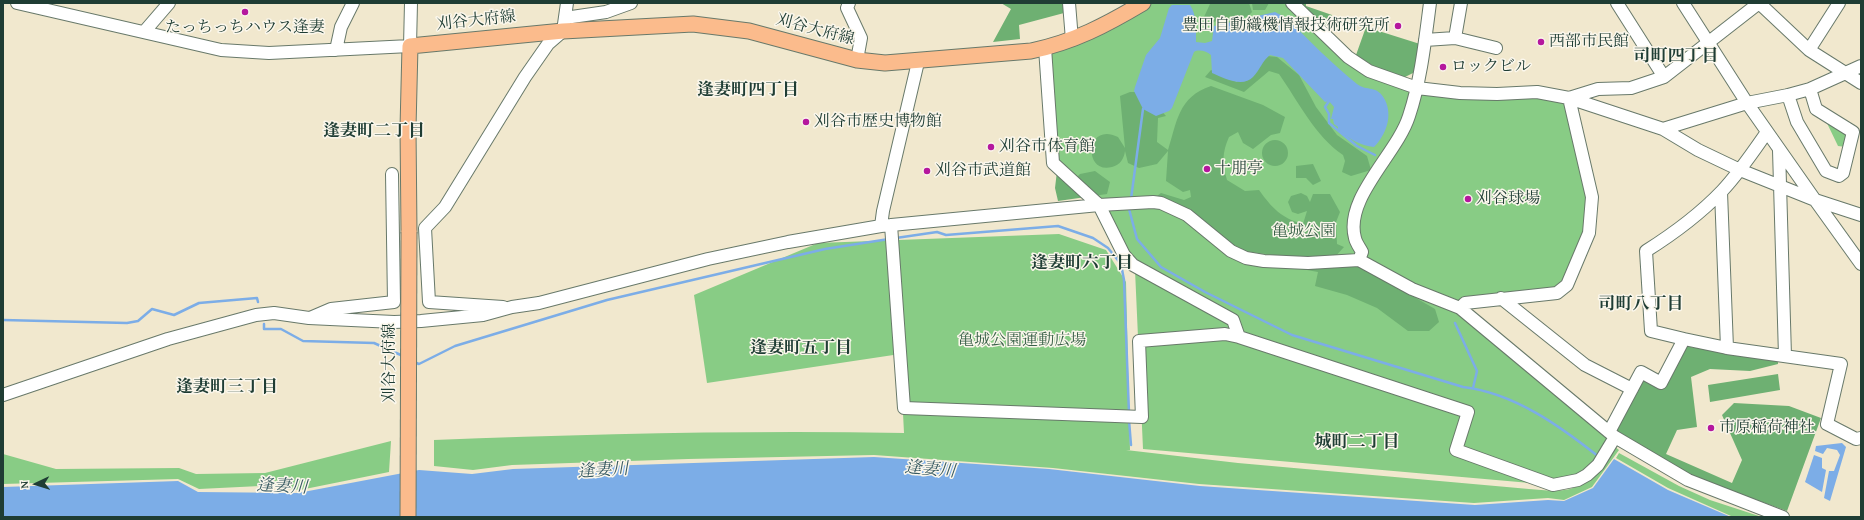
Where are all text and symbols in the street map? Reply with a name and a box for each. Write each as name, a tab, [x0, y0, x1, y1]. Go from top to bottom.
marker: たっちっちハウス逢妻	[240, 7, 250, 17]
street label: 刈谷大府線	[435, 7, 517, 35]
street label: 刈谷大府線	[774, 10, 856, 50]
place label: 豊田自動織機情報技術研究所	[1182, 16, 1390, 36]
place label: たっちっちハウス逢妻	[165, 18, 325, 38]
marker: 豊田自動織機情報技術研究所	[1393, 21, 1403, 31]
place label: 西部市民館	[1549, 32, 1629, 52]
marker: 西部市民館	[1536, 37, 1546, 47]
district label: 司町四丁目	[1634, 47, 1718, 67]
place label: ロックビル	[1451, 57, 1531, 77]
marker: ロックビル	[1438, 62, 1448, 72]
district label: 逢妻町四丁目	[697, 81, 799, 101]
place label: 刈谷市歴史博物館	[814, 112, 942, 132]
marker: 刈谷市歴史博物館	[801, 117, 811, 127]
district label: 逢妻町二丁目	[323, 122, 425, 142]
place label: 刈谷市体育館	[999, 137, 1095, 157]
marker: 刈谷市体育館	[986, 142, 996, 152]
place label: 十朋亭	[1215, 159, 1263, 179]
place label: 刈谷市武道館	[935, 161, 1031, 181]
marker: 十朋亭	[1202, 164, 1212, 174]
marker: 刈谷市武道館	[922, 166, 932, 176]
place label: 刈谷球場	[1476, 189, 1540, 209]
marker: 刈谷球場	[1463, 194, 1473, 204]
park label: 亀城公園	[1272, 222, 1336, 242]
district label: 逢妻町六丁目	[1031, 254, 1133, 274]
district label: 司町八丁目	[1599, 295, 1683, 315]
street label: 刈谷大府線	[380, 323, 400, 403]
park label: 亀城公園運動広場	[958, 331, 1086, 351]
district label: 逢妻町五丁目	[750, 339, 852, 359]
district label: 逢妻町三丁目	[176, 378, 278, 398]
place label: 市原稲荷神社	[1719, 418, 1815, 438]
marker: 市原稲荷神社	[1706, 423, 1716, 433]
district label: 城町二丁目	[1315, 433, 1399, 453]
water label: 逢妻川	[904, 458, 956, 482]
water label: 逢妻川	[577, 459, 629, 483]
north arrow	[16, 464, 56, 504]
water label: 逢妻川	[256, 475, 308, 499]
text: N	[16, 481, 32, 489]

